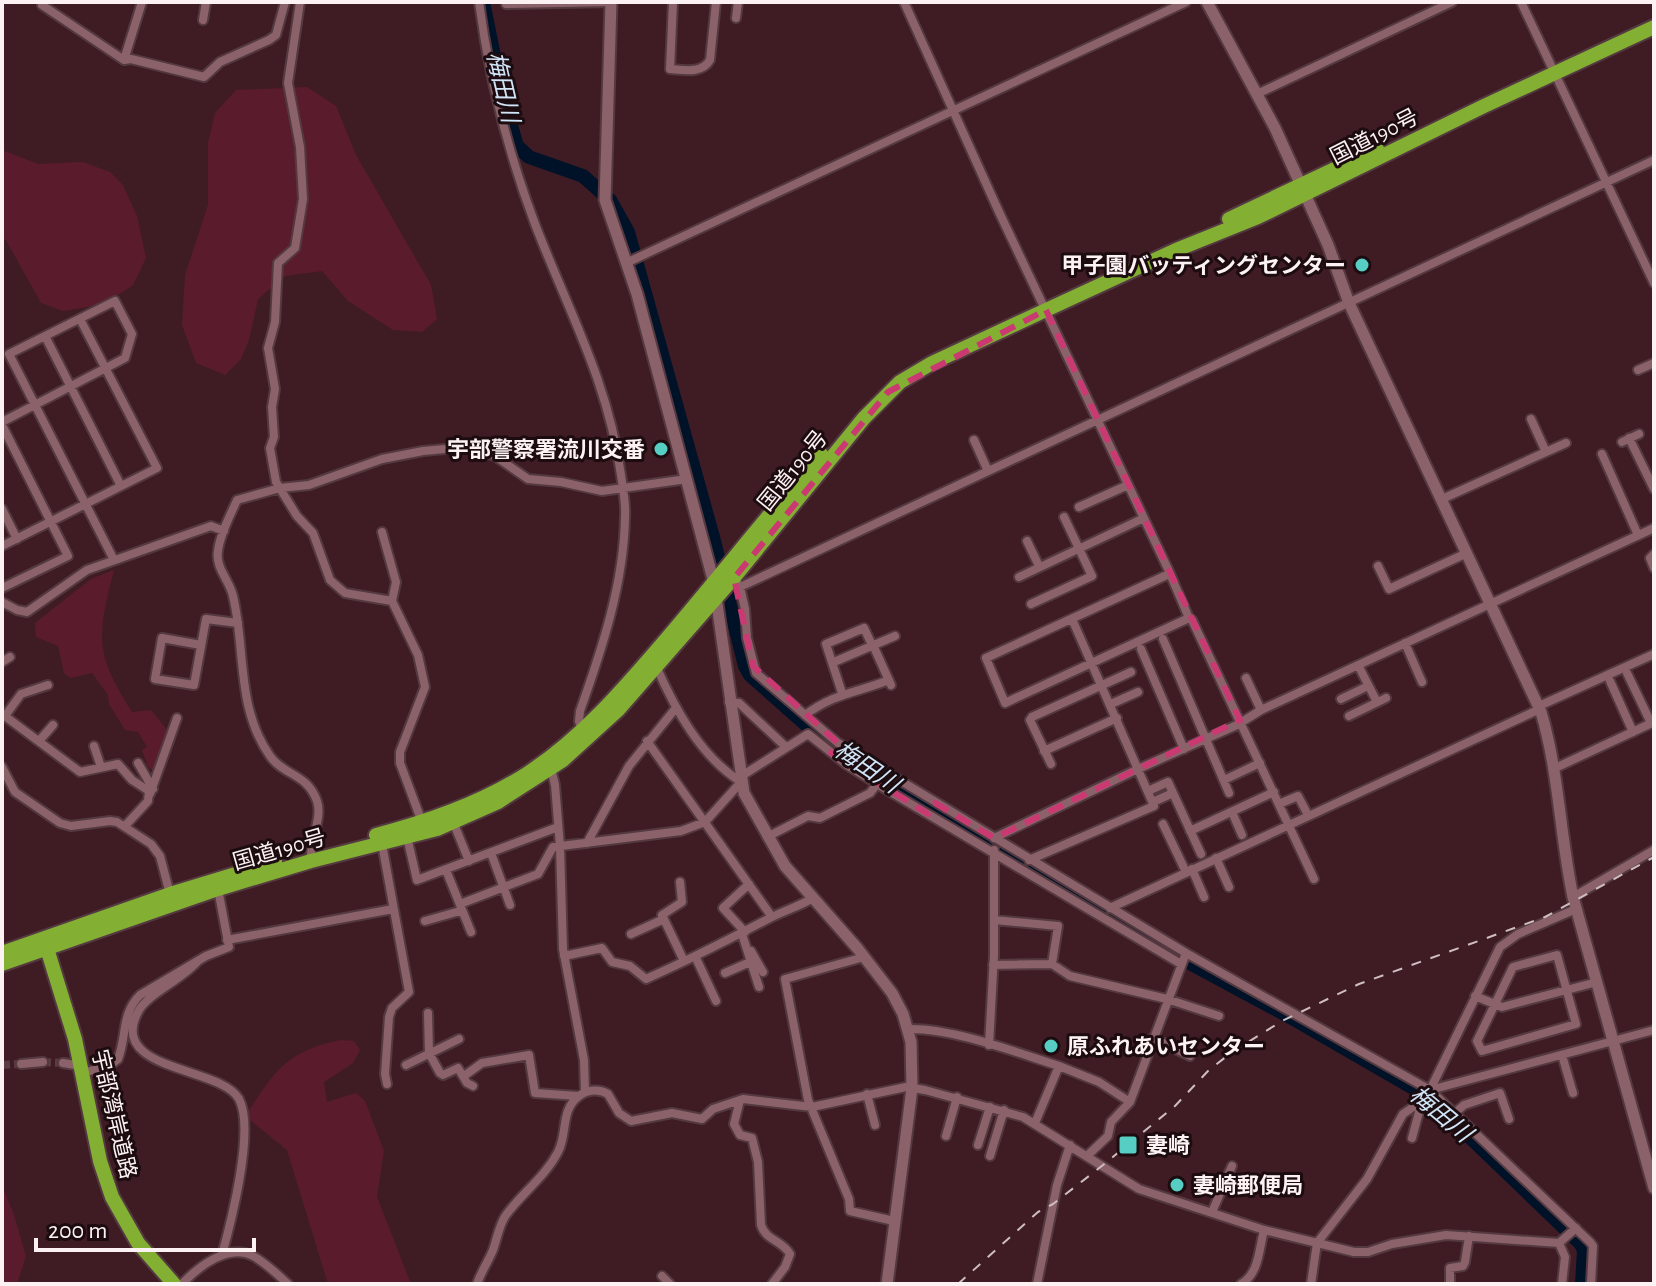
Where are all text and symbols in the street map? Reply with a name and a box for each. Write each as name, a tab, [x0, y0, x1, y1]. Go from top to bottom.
water label: 梅田川	[482, 49, 524, 128]
street label: 国道190号	[1326, 105, 1422, 168]
place label: 甲子園バッティングセンター	[1061, 253, 1346, 277]
marker: 甲子園バッティングセンター	[1353, 256, 1371, 274]
street label: 国道190号	[753, 426, 831, 515]
place label: 宇部警察署流川交番	[447, 438, 645, 461]
marker: 宇部警察署流川交番	[652, 440, 670, 458]
water label: 梅田川	[830, 736, 907, 800]
street label: 国道190号	[230, 825, 328, 874]
place label: 原ふれあいセンター	[1067, 1035, 1265, 1058]
marker: 原ふれあいセンター	[1042, 1037, 1060, 1055]
street label: 宇部湾岸道路	[88, 1047, 141, 1181]
water label: 梅田川	[1405, 1081, 1479, 1149]
marker: 妻崎	[1117, 1134, 1139, 1156]
place label: 妻崎	[1146, 1134, 1190, 1157]
place label: 妻崎郵便局	[1193, 1174, 1303, 1197]
marker: 妻崎郵便局	[1168, 1176, 1186, 1194]
scale bar	[36, 1202, 254, 1252]
text: 200 m	[48, 1219, 107, 1243]

